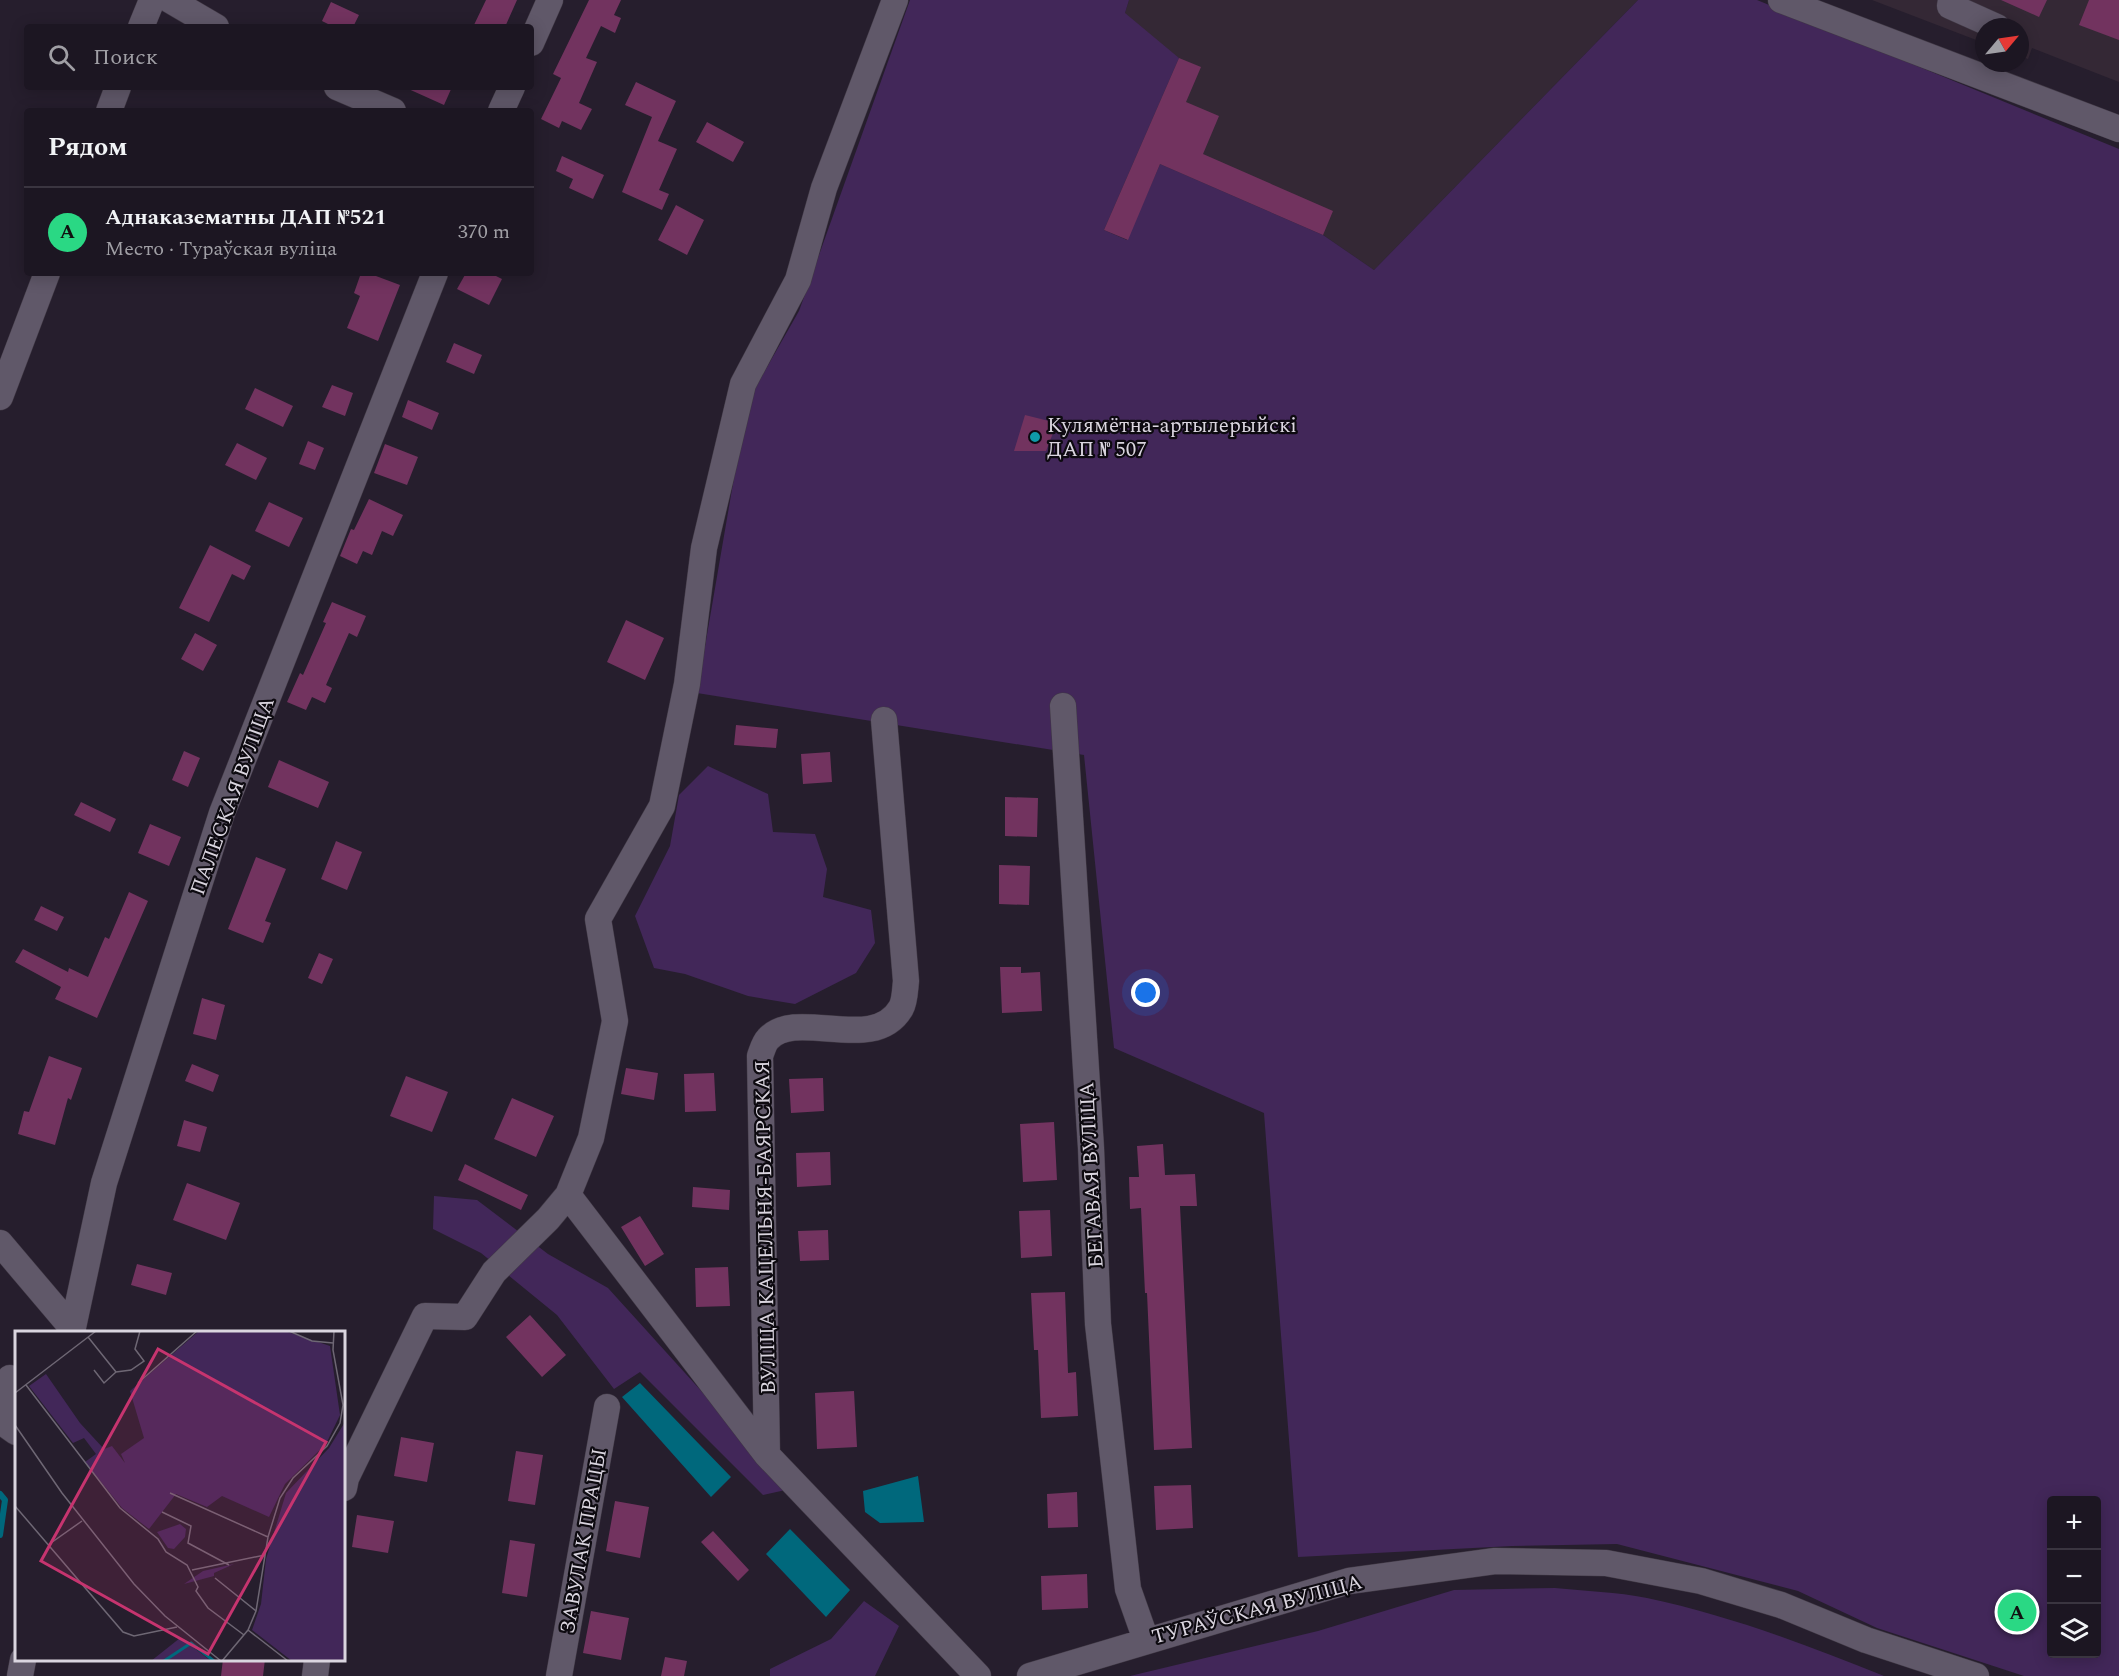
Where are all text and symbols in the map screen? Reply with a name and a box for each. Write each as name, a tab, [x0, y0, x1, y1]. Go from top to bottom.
north arrow	[1975, 18, 2029, 72]
search box	[24, 24, 534, 90]
icon: search	[45, 41, 78, 74]
text: Поиск	[93, 41, 158, 74]
text: Рядом	[48, 127, 128, 167]
text: Аднаказематны ДАП №521	[105, 201, 387, 234]
text: A	[60, 217, 75, 247]
text: 370 m	[458, 217, 510, 247]
text: Место · Тураўская вуліца	[105, 234, 337, 264]
place label: Кулямётна-артылерыйскі ДАП № 507	[1047, 410, 1297, 466]
marker: Кулямётна-артылерыйскі ДАП № 507	[1028, 430, 1042, 444]
street label: ПАЛЕСКАЯ ВУЛІЦА	[182, 692, 284, 900]
your location	[1131, 978, 1160, 1007]
street label: ВУЛІЦА КАЦЕЛЬНЯ-БАЯРСКАЯ	[747, 1060, 785, 1394]
street label: БЕГАВАЯ ВУЛІЦА	[1071, 1081, 1113, 1269]
inset map	[15, 1331, 345, 1661]
street label: ЗАВУЛАК ПРАЦЫ	[552, 1446, 616, 1637]
map controls	[2047, 1496, 2101, 1658]
button: +	[2047, 1496, 2101, 1550]
button: −	[2047, 1550, 2101, 1604]
street label: ТУРАЎСКАЯ ВУЛІЦА	[1148, 1566, 1366, 1653]
pin: A	[1998, 1590, 2036, 1634]
button: layers	[2047, 1604, 2101, 1658]

